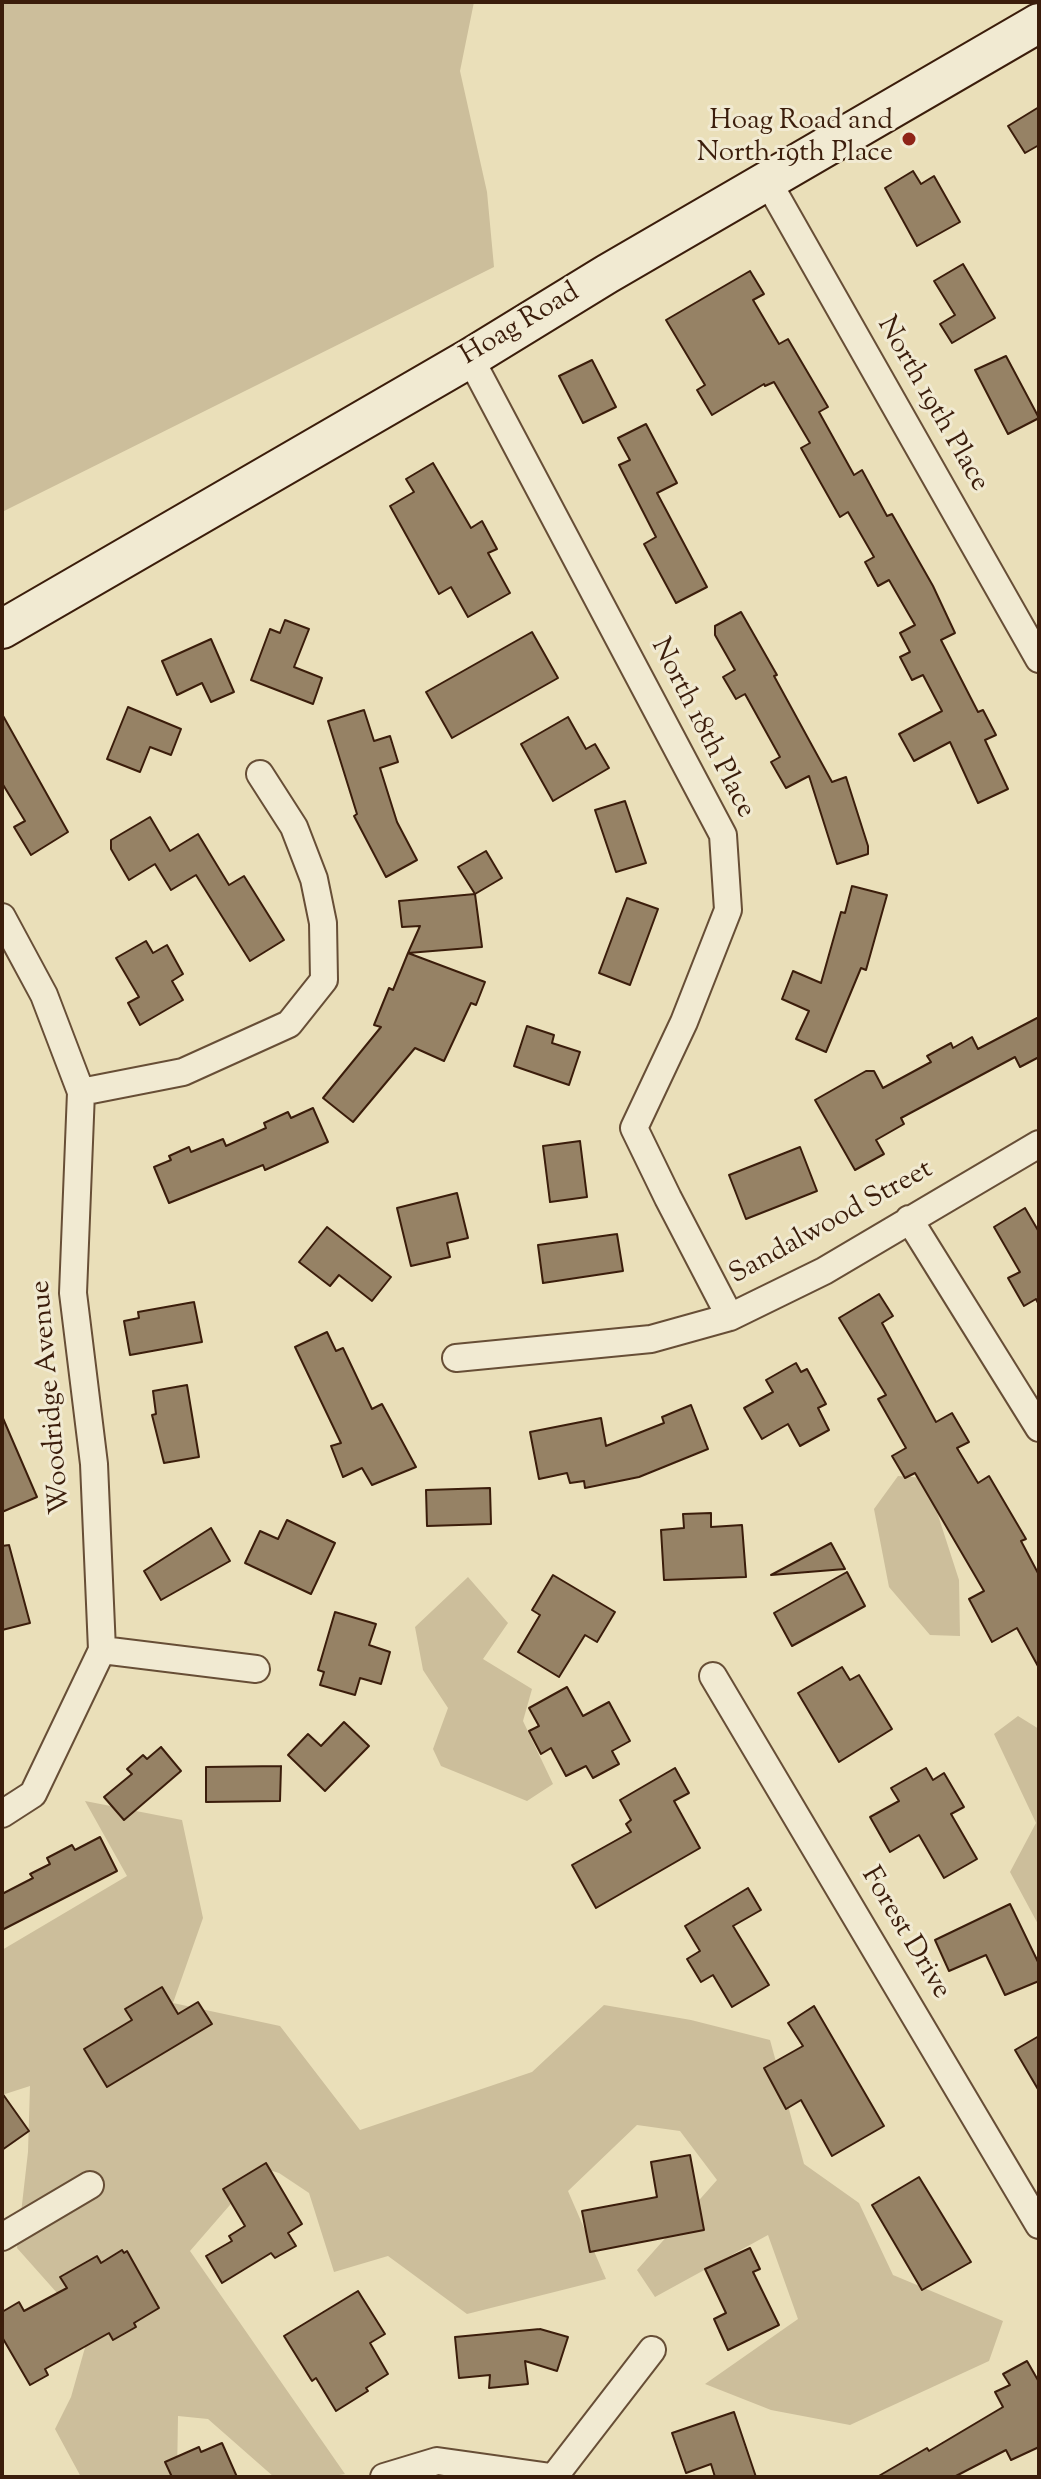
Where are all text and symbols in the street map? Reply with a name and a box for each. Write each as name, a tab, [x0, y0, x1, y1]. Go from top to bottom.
place label: Hoag Road and North 19th Place	[697, 106, 893, 172]
marker: Hoag Road and North 19th Place	[900, 130, 918, 148]
street label: Hoag Road	[456, 277, 586, 375]
street label: North 19th Place	[867, 312, 995, 498]
street label: North 18th Place	[641, 634, 761, 824]
street label: Sandalwood Street	[725, 1154, 939, 1294]
street label: Woodridge Avenue	[26, 1279, 80, 1515]
street label: Forest Drive	[852, 1862, 956, 2006]

